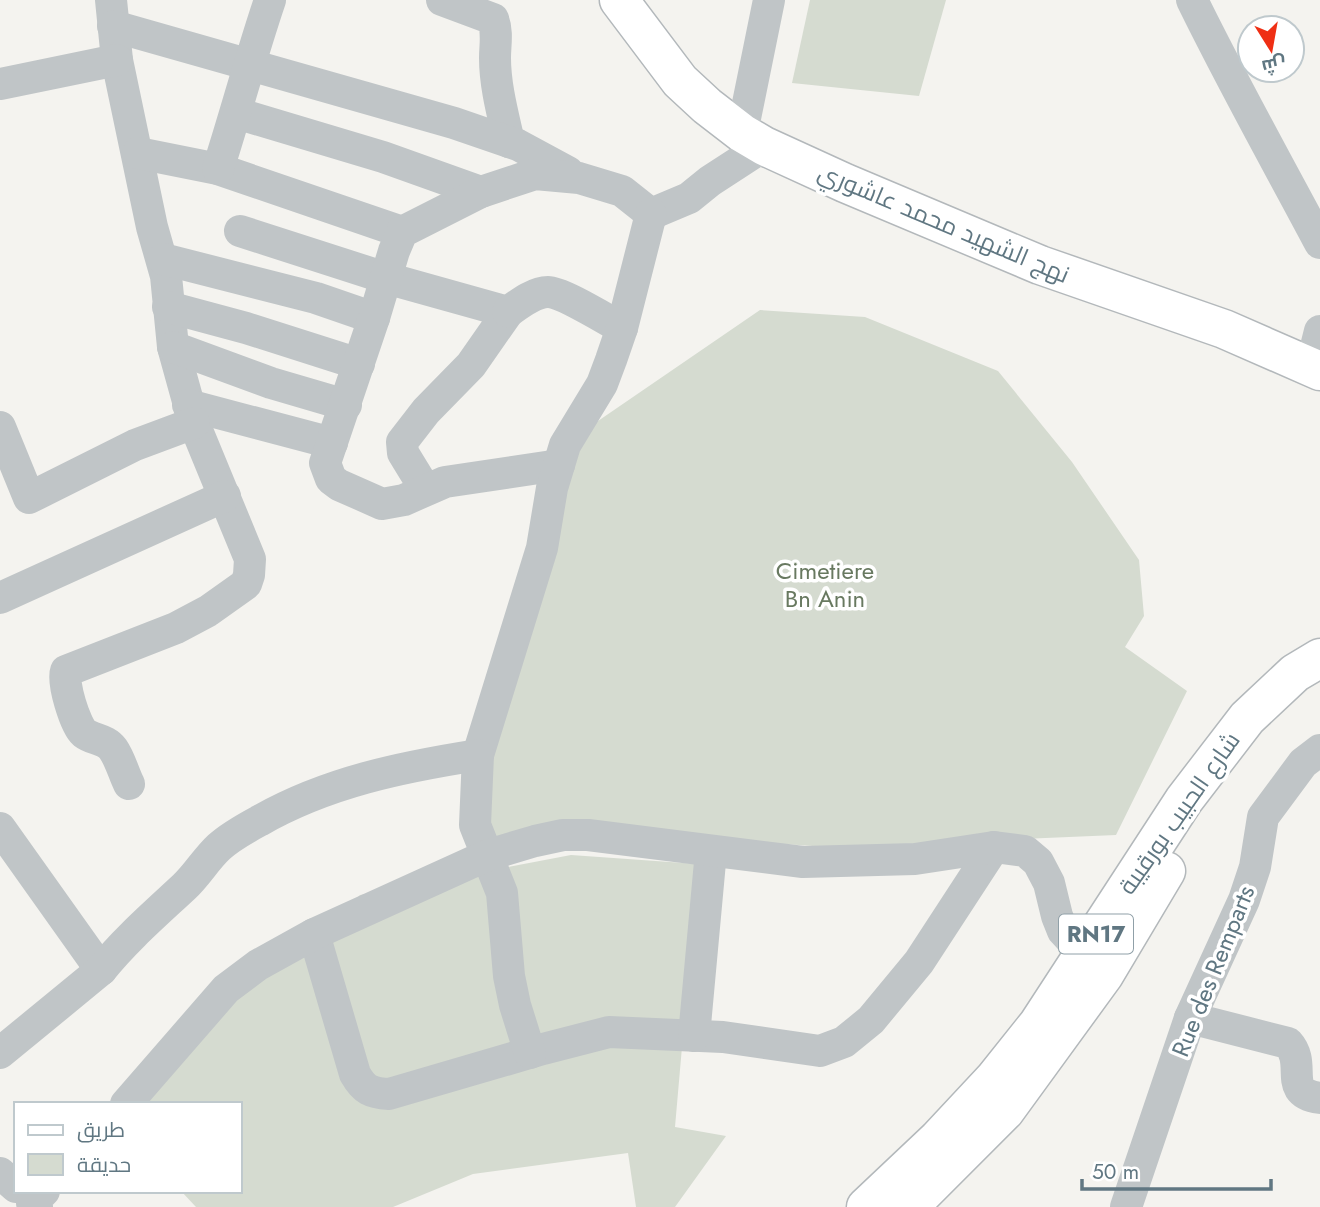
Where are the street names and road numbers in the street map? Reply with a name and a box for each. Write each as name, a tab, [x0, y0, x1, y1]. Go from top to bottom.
street label: نهج الشهيد محمد عاشوري	[812, 154, 1075, 293]
street label: شارع الحبيب بورقيبة	[1110, 725, 1248, 901]
street label: Rue des Remparts	[1163, 880, 1263, 1062]
road number: RN17	[1059, 914, 1133, 953]

